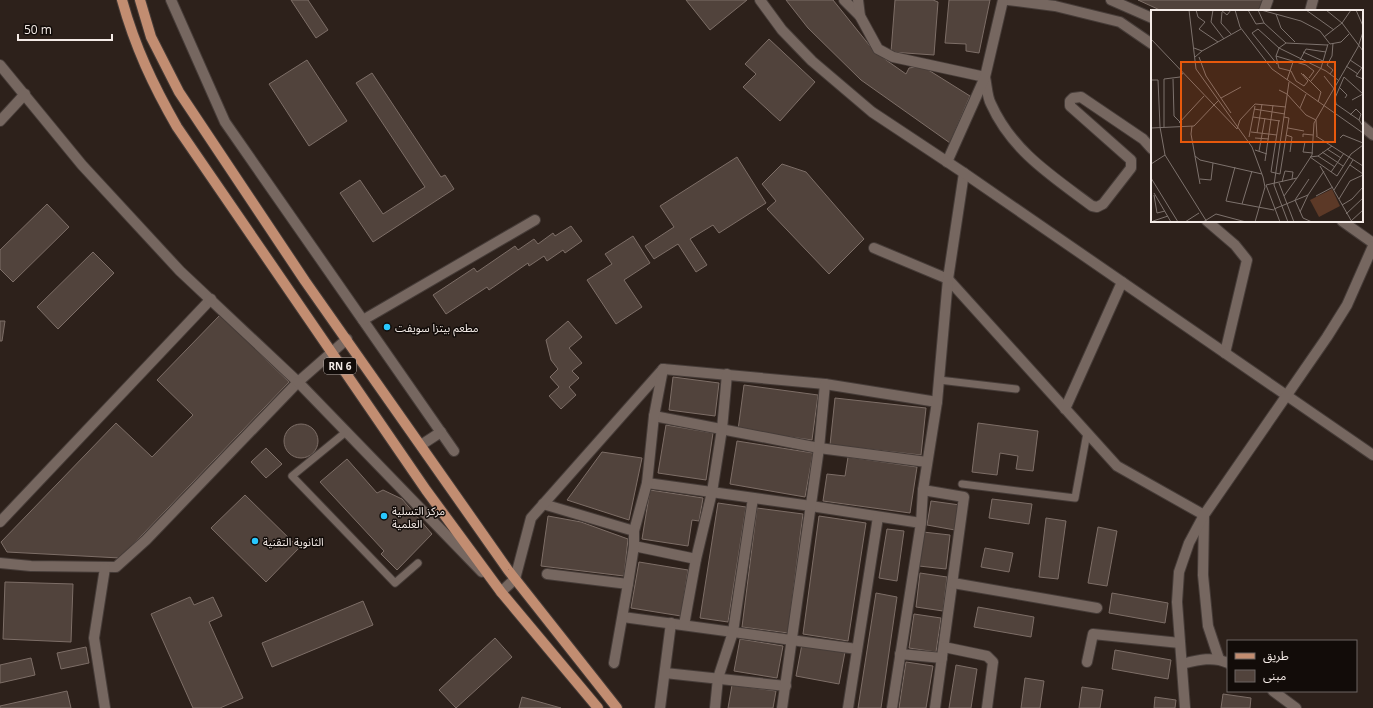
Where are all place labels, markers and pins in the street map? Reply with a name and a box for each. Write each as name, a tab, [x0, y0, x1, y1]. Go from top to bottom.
place label: مطعم بيتزا سويفت	[395, 320, 479, 337]
marker: مطعم بيتزا سويفت	[382, 322, 392, 332]
place label: مركز التسلية العلمية	[392, 503, 445, 531]
marker: مركز التسلية العلمية	[379, 511, 389, 521]
place label: الثانوية التقنية	[263, 534, 324, 549]
marker: الثانوية التقنية	[250, 536, 260, 546]

